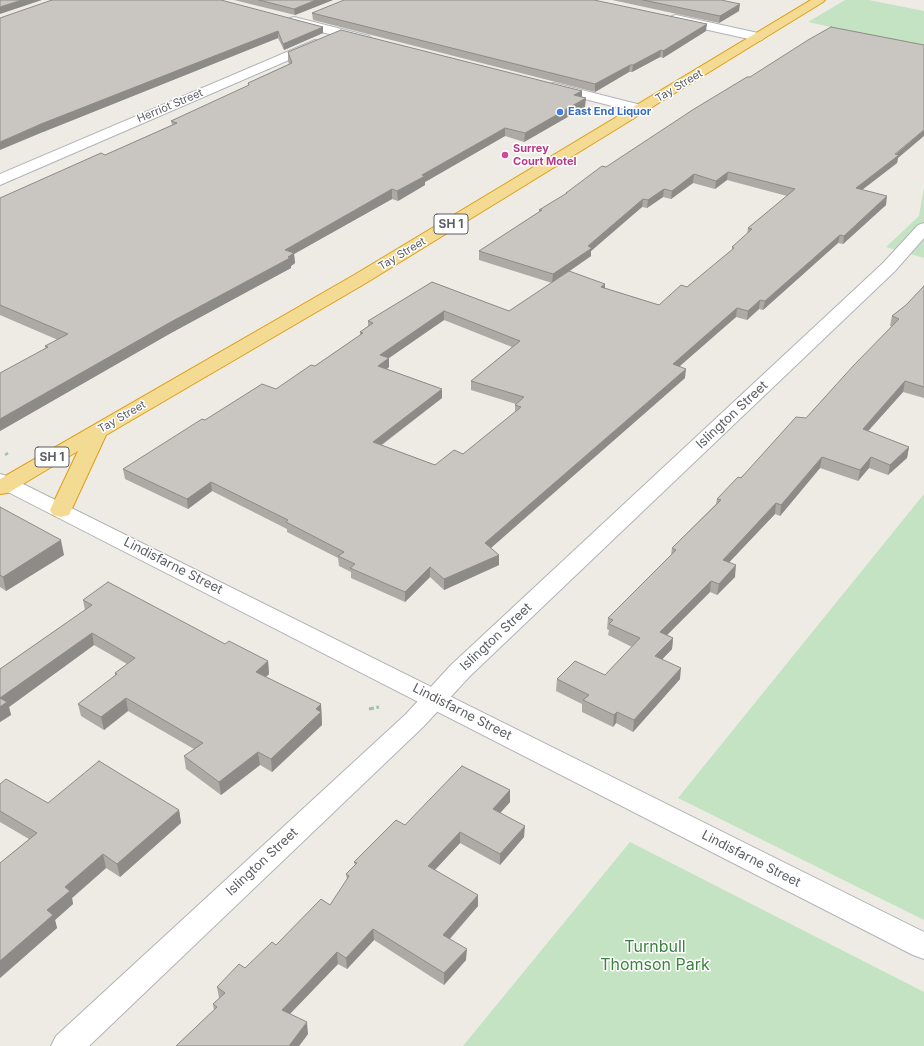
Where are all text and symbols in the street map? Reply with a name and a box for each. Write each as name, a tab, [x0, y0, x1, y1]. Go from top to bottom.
street label: Tay Street	[653, 67, 705, 105]
street label: Herriot Street	[135, 86, 205, 126]
place label: East End Liquor	[568, 105, 651, 119]
marker: East End Liquor	[555, 107, 565, 117]
place label: Surrey Court Motel	[513, 142, 577, 168]
marker: Surrey Court Motel	[500, 150, 510, 160]
road number: SH 1	[434, 214, 468, 234]
street label: Tay Street	[376, 235, 428, 273]
street label: Islington Street	[693, 378, 771, 452]
street label: Tay Street	[96, 398, 148, 436]
road number: SH 1	[35, 447, 69, 467]
street label: Lindisfarne Street	[121, 534, 225, 598]
street label: Islington Street	[457, 600, 535, 674]
street label: Lindisfarne Street	[410, 680, 514, 744]
street label: Islington Street	[223, 825, 301, 899]
street label: Lindisfarne Street	[699, 827, 803, 891]
park label: Turnbull Thomson Park	[600, 937, 710, 975]

